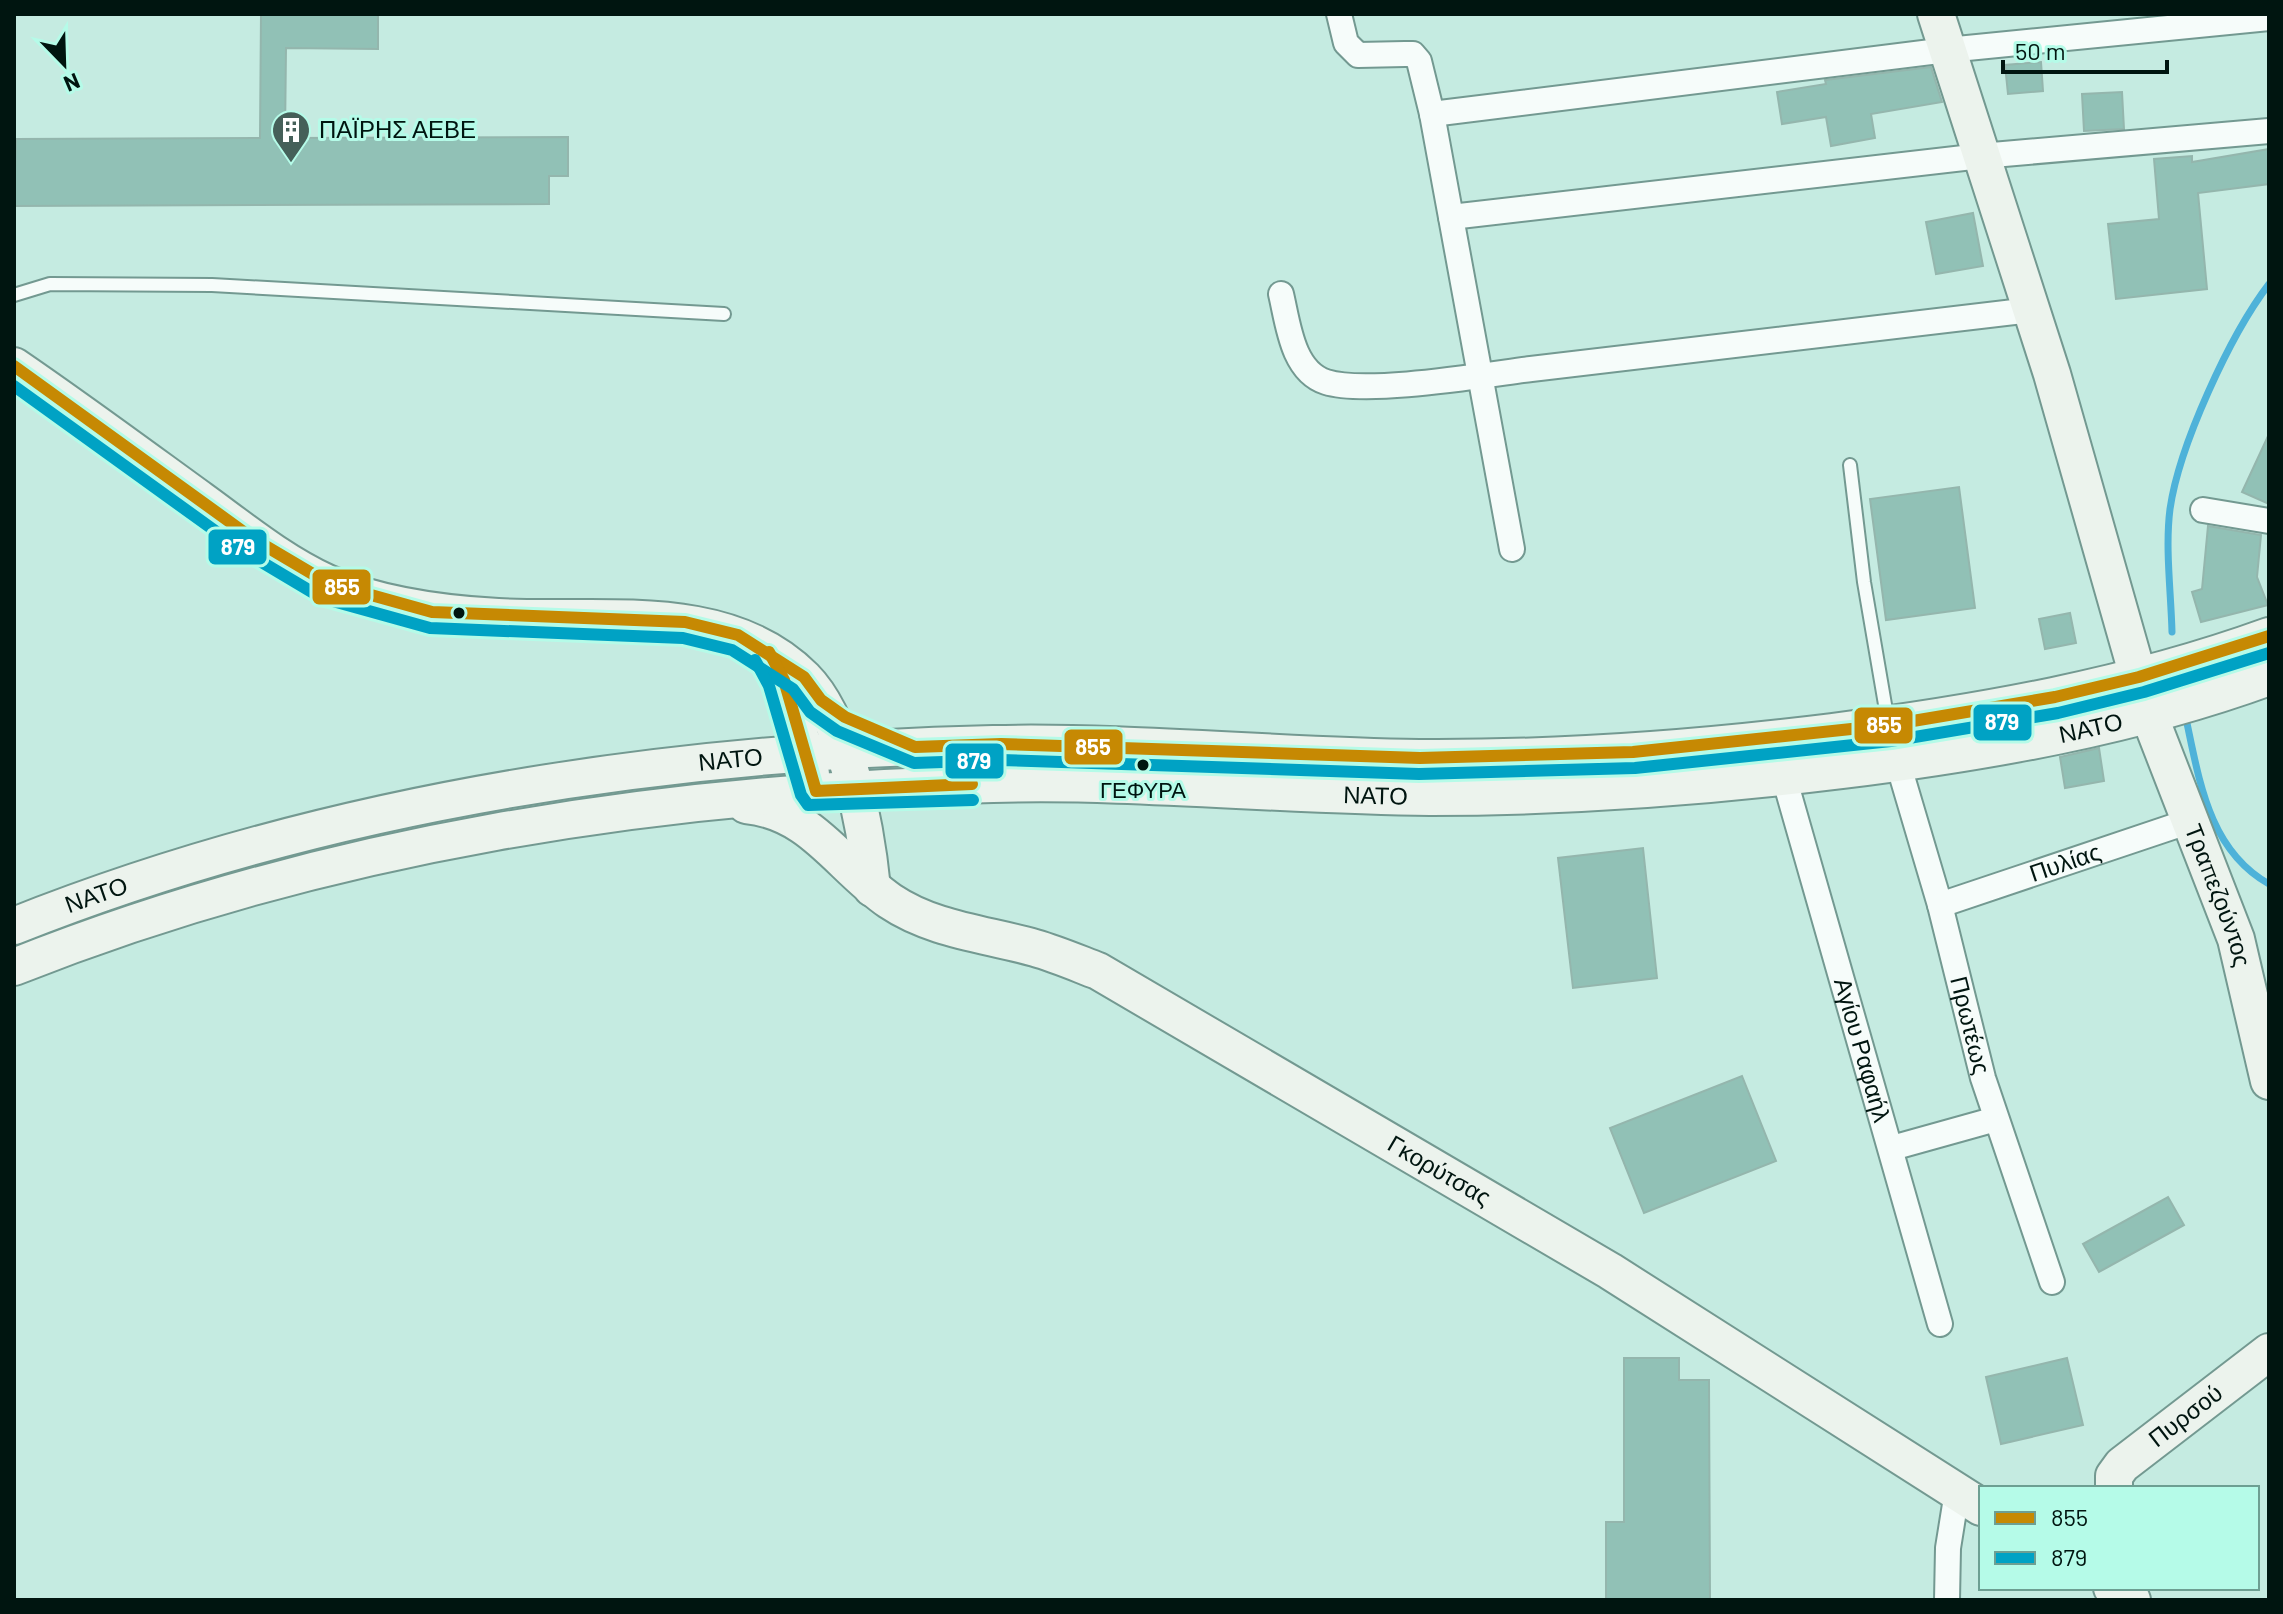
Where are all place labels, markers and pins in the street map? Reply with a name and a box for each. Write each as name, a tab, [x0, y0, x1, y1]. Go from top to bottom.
building icon: ΠΑΪΡΗΣ ΑΕΒΕ	[270, 109, 312, 164]
place label: ΠΑΪΡΗΣ ΑΕΒΕ	[319, 114, 476, 143]
unlabelled marker	[451, 605, 467, 621]
marker: ΓΕΦΥΡΑ	[1135, 757, 1151, 773]
place label: ΓΕΦΥΡΑ	[1100, 776, 1186, 802]

